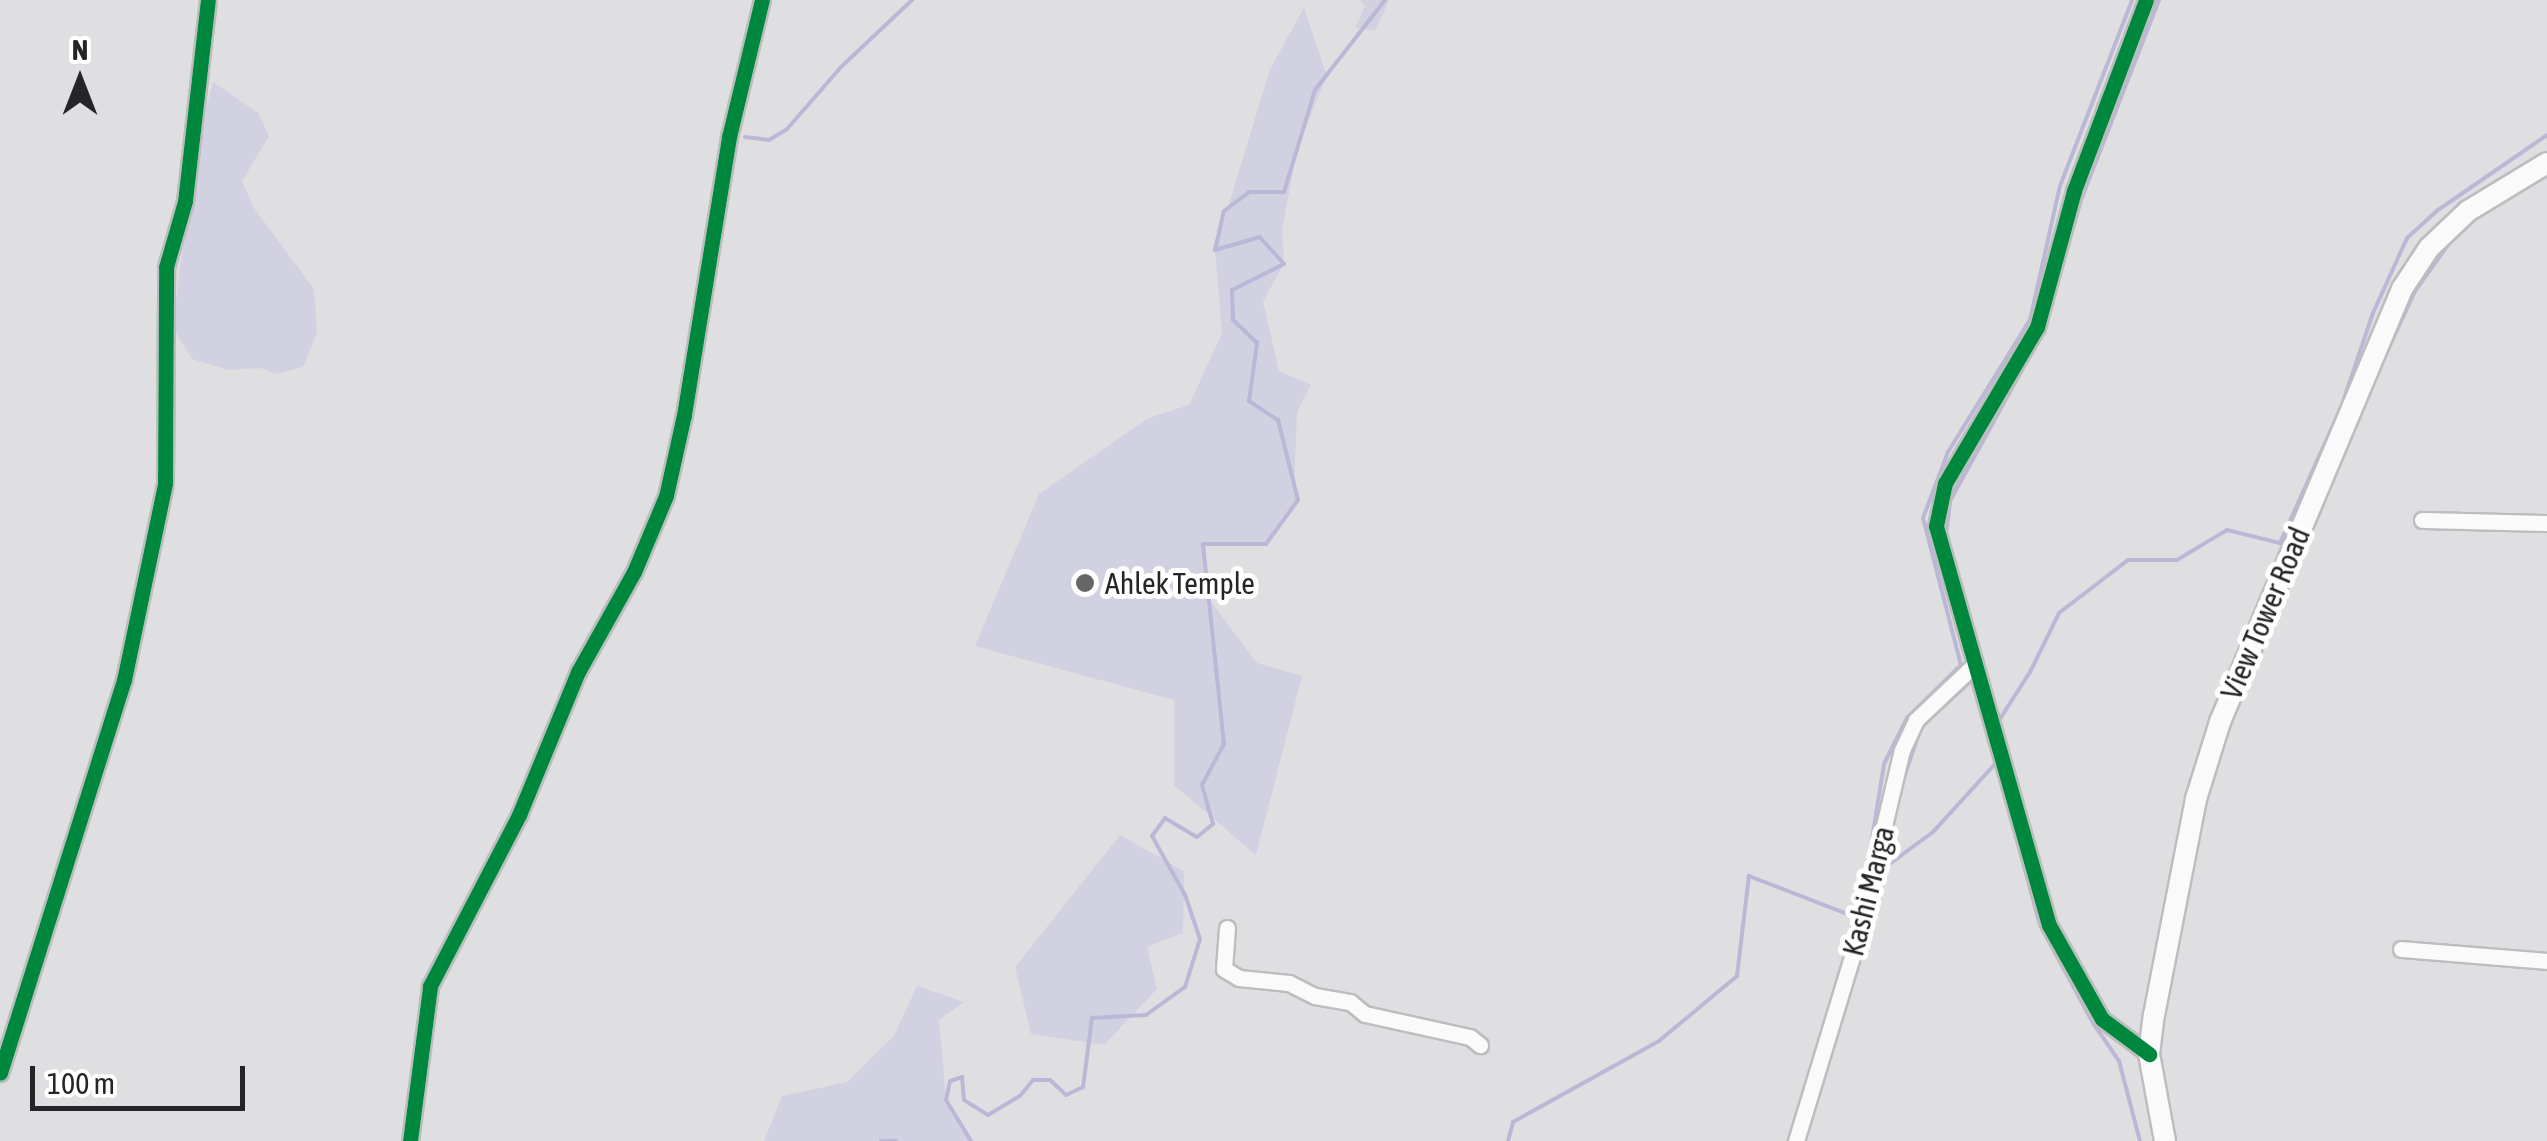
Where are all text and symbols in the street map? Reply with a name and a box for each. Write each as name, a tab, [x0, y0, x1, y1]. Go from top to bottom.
north arrow	[30, 30, 130, 130]
text: N	[72, 34, 88, 66]
street label: View Tower Road	[2213, 521, 2317, 705]
place label: Ahlek Temple	[1105, 565, 1255, 601]
marker: Ahlek Temple	[1074, 572, 1096, 594]
street label: Kashi Marga	[1835, 822, 1901, 960]
scale bar	[35, 1046, 250, 1108]
text: 100 m	[47, 1066, 115, 1100]

